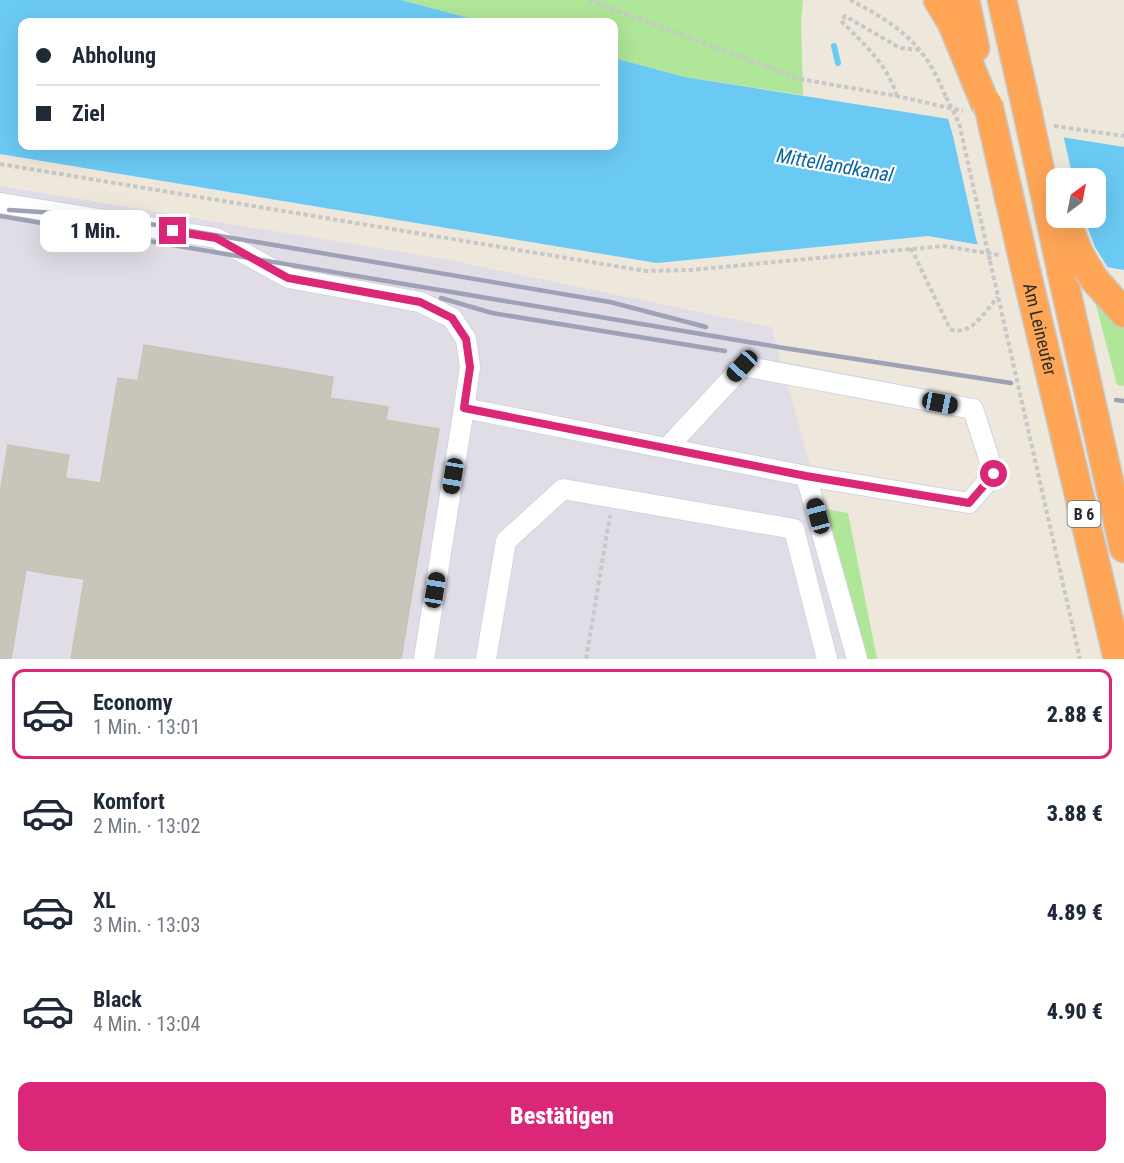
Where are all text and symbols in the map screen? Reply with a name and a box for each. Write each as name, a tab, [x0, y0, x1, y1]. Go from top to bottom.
text: Abholung	[72, 43, 156, 68]
text: Ziel	[72, 101, 105, 126]
water label: Mittellandkanal	[775, 143, 896, 187]
north arrow	[1046, 168, 1106, 228]
map controls	[1046, 168, 1106, 228]
callout: 1 Min.	[41, 210, 152, 252]
route end	[159, 217, 186, 244]
text: 1 Min.	[70, 219, 121, 243]
street label: Am Leineufer	[1019, 281, 1062, 378]
car	[723, 347, 761, 385]
car	[921, 391, 959, 415]
car	[441, 457, 465, 495]
route start	[980, 460, 1007, 487]
car	[805, 496, 831, 536]
road number: B 6	[1068, 501, 1100, 527]
car	[423, 571, 447, 609]
icon: car	[21, 687, 75, 741]
text: Economy	[93, 690, 173, 715]
text: 2.88 €	[1047, 702, 1103, 727]
text: 1 Min. · 13:01	[93, 715, 200, 739]
icon: car	[21, 786, 75, 840]
text: Komfort	[93, 789, 165, 814]
text: 3.88 €	[1047, 801, 1103, 826]
text: 2 Min. · 13:02	[93, 814, 200, 838]
icon: car	[21, 885, 75, 939]
text: XL	[93, 888, 116, 913]
text: 4.89 €	[1047, 900, 1103, 925]
text: 3 Min. · 13:03	[93, 913, 200, 937]
icon: car	[21, 984, 75, 1038]
text: Black	[93, 987, 142, 1012]
text: 4.90 €	[1047, 999, 1103, 1024]
text: 4 Min. · 13:04	[93, 1012, 200, 1036]
button: Bestätigen	[18, 1082, 1106, 1151]

